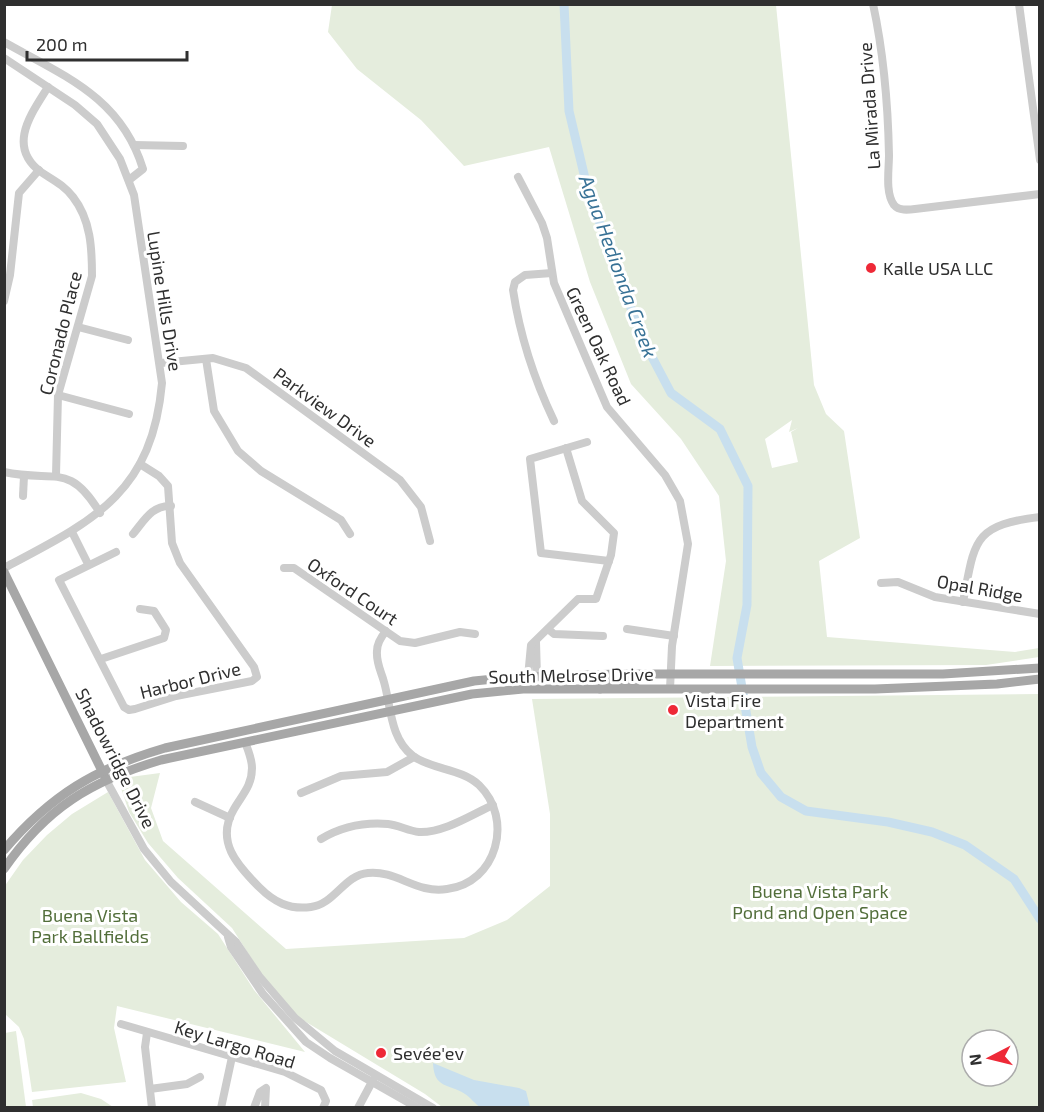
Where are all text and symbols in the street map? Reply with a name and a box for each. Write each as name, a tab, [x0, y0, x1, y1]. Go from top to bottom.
scale bar	[27, 24, 188, 62]
text: 200 m	[36, 33, 88, 55]
street label: La Mirada Drive	[854, 42, 884, 170]
water label: Agua Hedionda Creek	[574, 170, 663, 361]
street label: Lupine Hills Drive	[143, 229, 187, 373]
place label: Kalle USA LLC	[883, 257, 993, 279]
marker: Kalle USA LLC	[864, 261, 878, 275]
street label: Coronado Place	[34, 269, 86, 397]
street label: Green Oak Road	[562, 283, 636, 409]
street label: Parkview Drive	[269, 362, 381, 452]
street label: Oxford Court	[303, 553, 403, 629]
street label: Opal Ridge	[935, 570, 1025, 606]
street label: Harbor Drive	[137, 657, 243, 703]
street label: South Melrose Drive	[488, 663, 654, 687]
street label: Shadowridge Drive	[71, 684, 161, 832]
place label: Vista Fire Department	[685, 689, 784, 732]
marker: Vista Fire Department	[666, 703, 680, 717]
park label: Buena Vista Park Pond and Open Space	[732, 880, 908, 923]
park label: Buena Vista Park Ballfields	[31, 904, 149, 947]
street label: Key Largo Road	[172, 1015, 298, 1073]
north arrow	[960, 1028, 1020, 1088]
place label: Sevée'ev	[393, 1042, 464, 1064]
marker: Sevée'ev	[374, 1046, 388, 1060]
text: N	[964, 1053, 985, 1067]

